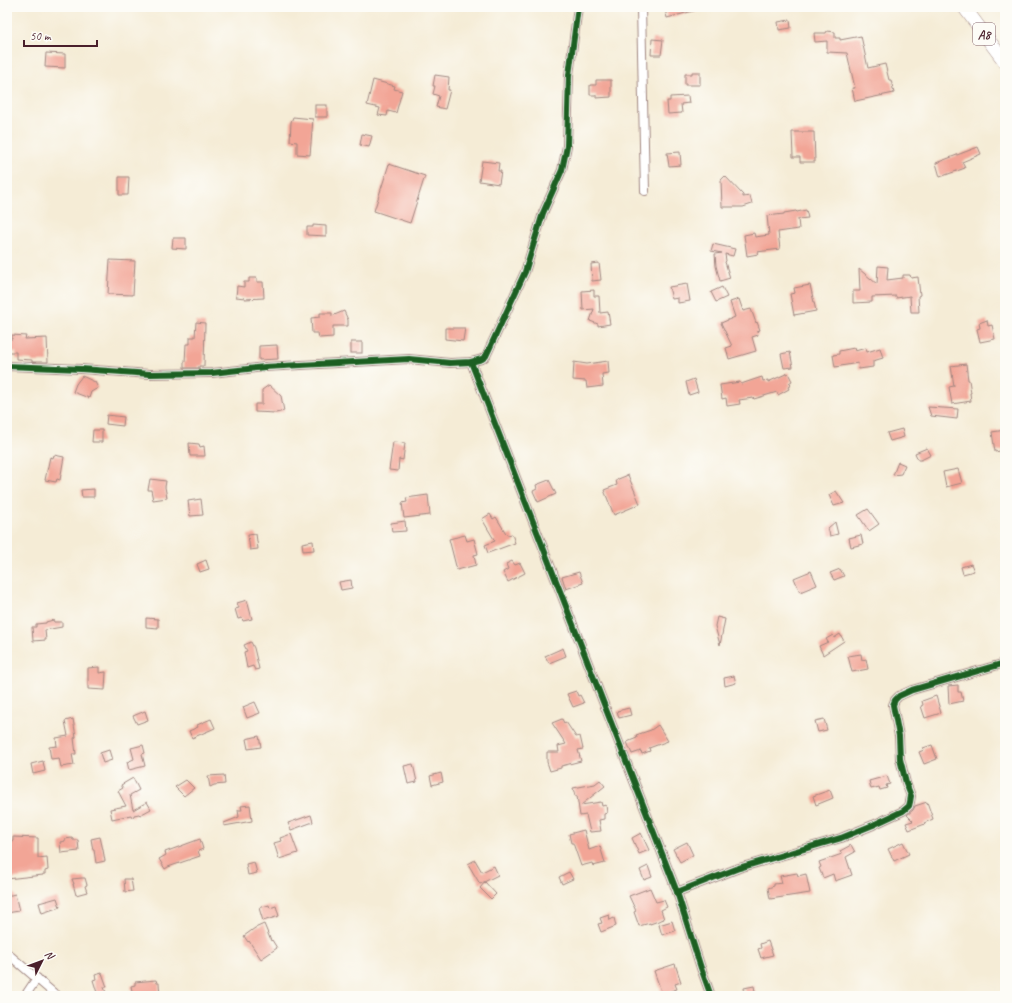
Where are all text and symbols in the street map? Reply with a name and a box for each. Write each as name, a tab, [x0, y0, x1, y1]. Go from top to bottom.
scale bar	[24, 22, 97, 48]
road number: A8	[973, 23, 995, 45]
text: 50 m	[30, 28, 52, 44]
north arrow	[22, 941, 62, 981]
text: N	[42, 947, 58, 963]

